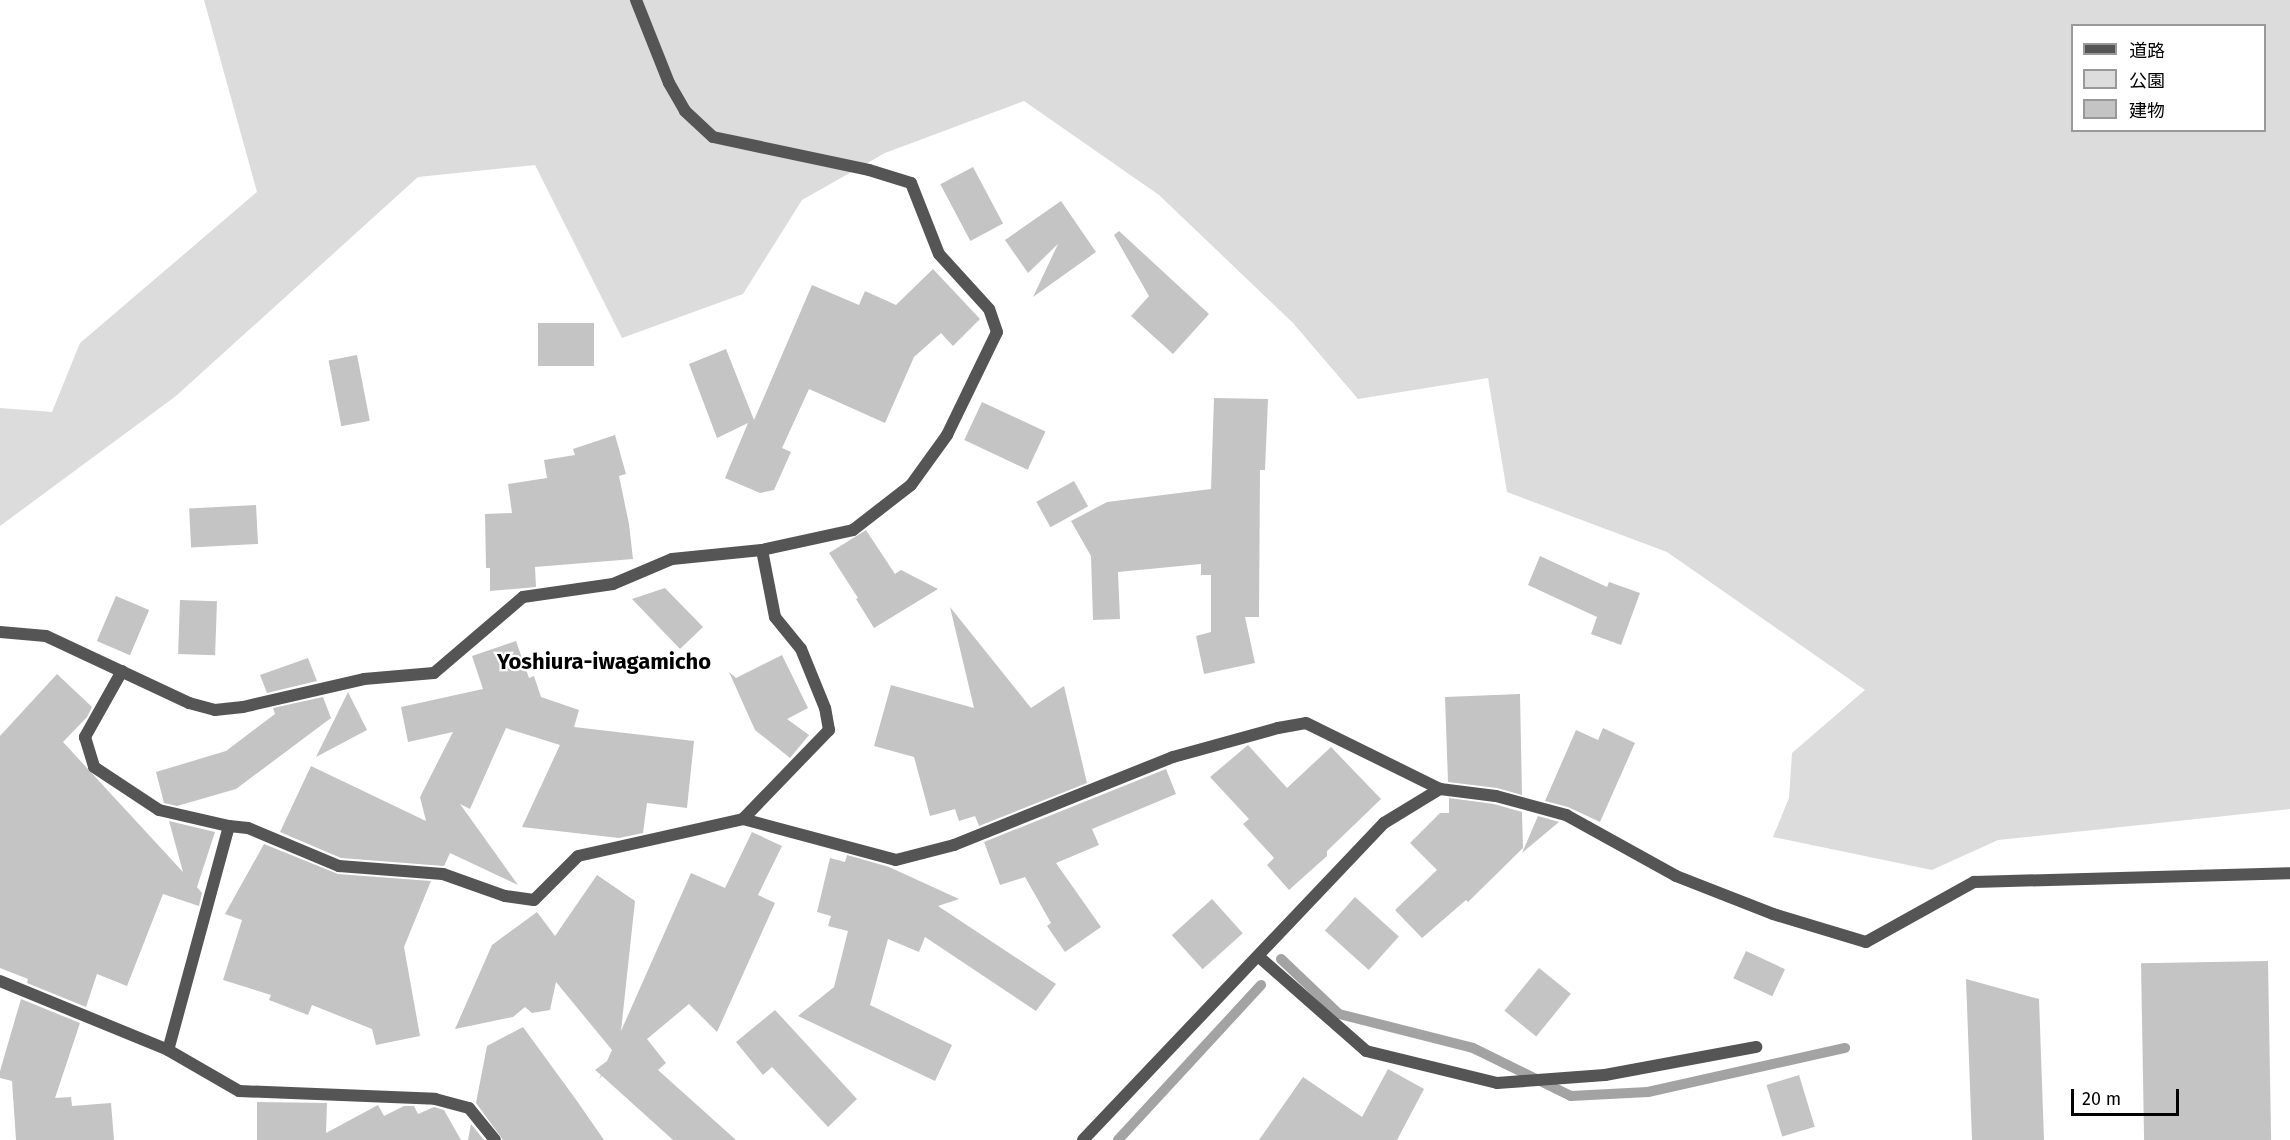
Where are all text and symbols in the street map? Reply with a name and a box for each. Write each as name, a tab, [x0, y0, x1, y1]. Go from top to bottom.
legend	[2071, 24, 2266, 132]
text: 道路	[2129, 40, 2165, 62]
text: 公園	[2129, 70, 2165, 92]
text: 建物	[2129, 100, 2165, 122]
district label: Yoshiura-iwagamicho	[497, 649, 711, 675]
scale bar	[2074, 1077, 2182, 1115]
text: 20 m	[2082, 1088, 2121, 1110]

